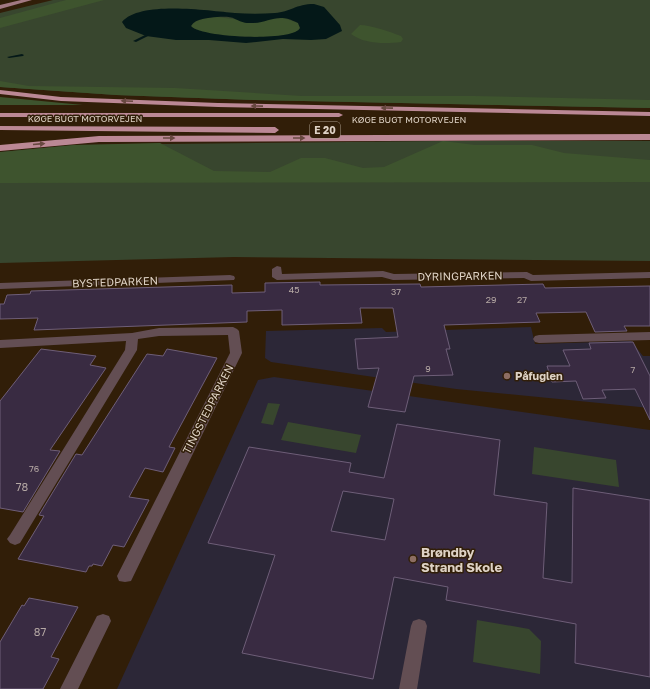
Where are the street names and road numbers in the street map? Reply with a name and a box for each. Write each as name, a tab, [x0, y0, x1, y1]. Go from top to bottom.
street label: KØGE BUGT MOTORVEJEN	[28, 113, 142, 124]
street label: KØGE BUGT MOTORVEJEN	[352, 114, 466, 125]
road number: E 20	[310, 122, 340, 138]
street label: DYRINGPARKEN	[417, 268, 503, 283]
street label: BYSTEDPARKEN	[72, 274, 158, 289]
street label: TINGSTEDPARKEN	[179, 362, 236, 456]

